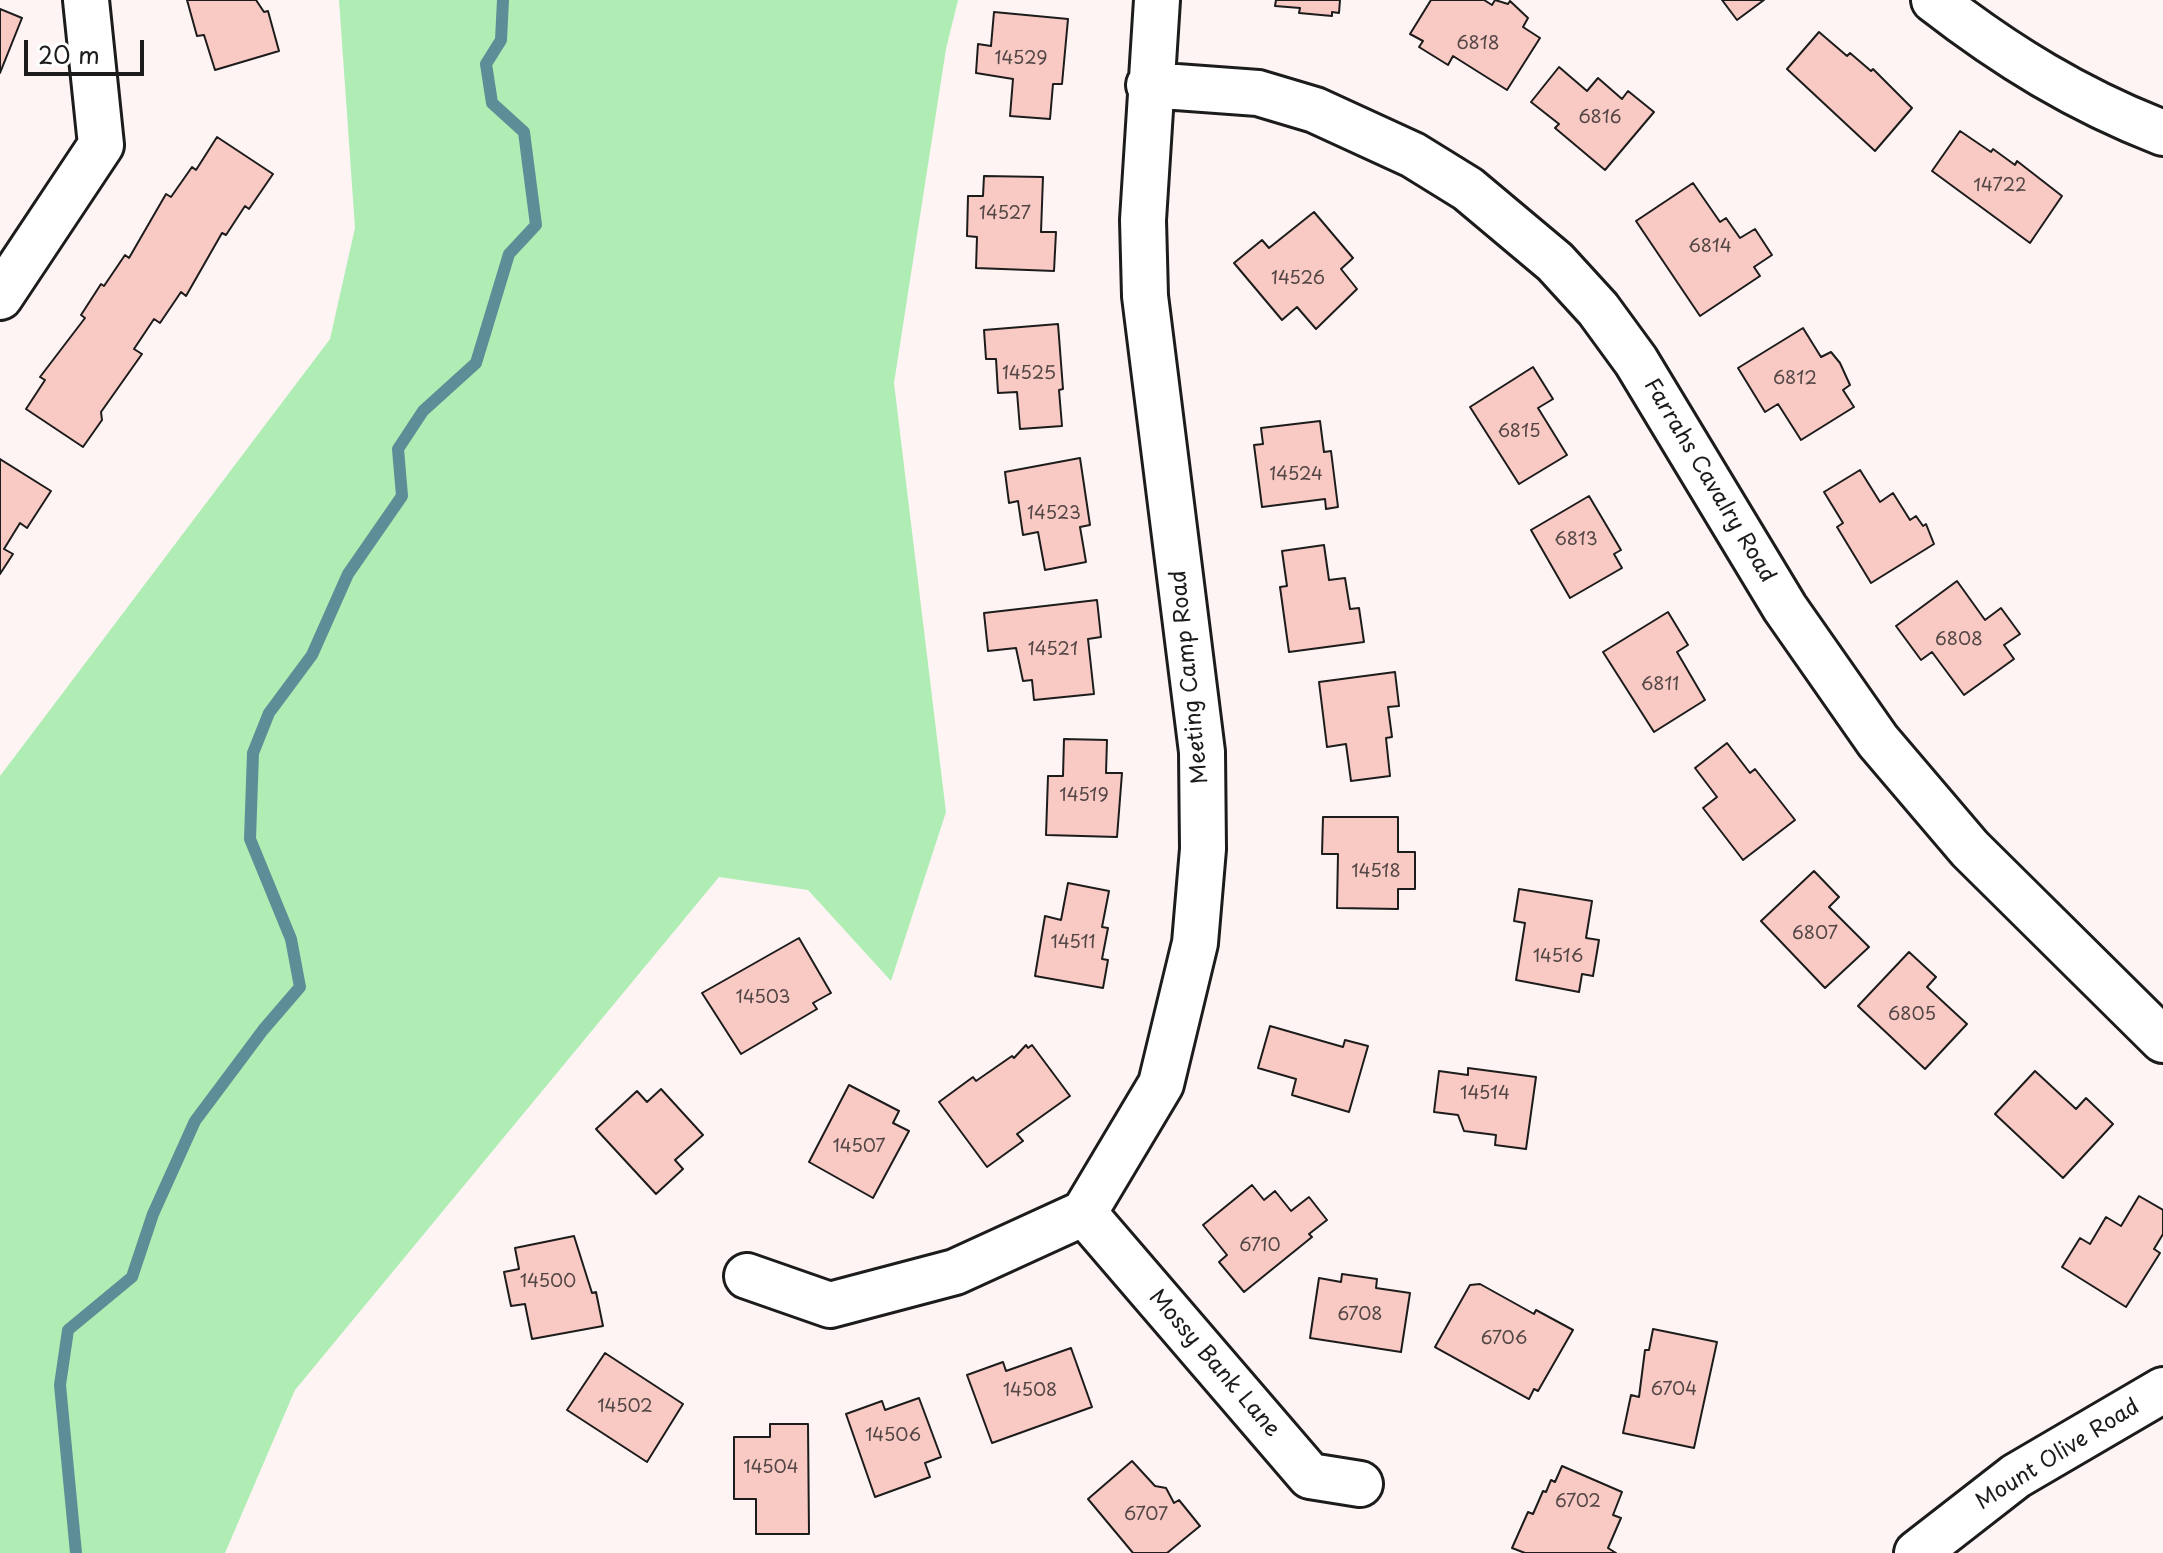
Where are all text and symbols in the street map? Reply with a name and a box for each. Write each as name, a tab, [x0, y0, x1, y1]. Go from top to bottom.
scale bar	[28, 24, 148, 74]
house number: 6818	[1456, 33, 1500, 55]
text: 20 m	[38, 36, 100, 72]
house number: 14529	[994, 48, 1048, 70]
house number: 6816	[1578, 107, 1622, 129]
house number: 14722	[1973, 175, 2027, 197]
house number: 14527	[979, 203, 1031, 225]
house number: 6814	[1688, 236, 1732, 258]
house number: 14526	[1271, 268, 1325, 290]
house number: 14525	[1002, 363, 1056, 385]
house number: 6812	[1773, 368, 1817, 390]
street label: Farrahs Cavalry Road	[1638, 374, 1780, 588]
house number: 6815	[1497, 421, 1541, 443]
house number: 14524	[1269, 464, 1323, 486]
house number: 14523	[1027, 503, 1081, 525]
house number: 6813	[1554, 529, 1598, 551]
street label: Meeting Camp Road	[1166, 569, 1214, 785]
house number: 6808	[1935, 629, 1983, 651]
house number: 14521	[1028, 639, 1078, 661]
house number: 6811	[1641, 674, 1679, 696]
house number: 14519	[1059, 785, 1109, 807]
house number: 14518	[1351, 861, 1401, 883]
house number: 6807	[1792, 923, 1838, 945]
house number: 14511	[1050, 932, 1096, 954]
house number: 14516	[1533, 946, 1583, 968]
house number: 14503	[736, 987, 790, 1009]
house number: 6805	[1888, 1004, 1936, 1026]
house number: 14514	[1460, 1083, 1510, 1105]
house number: 14507	[832, 1136, 886, 1158]
house number: 6710	[1239, 1235, 1281, 1257]
house number: 14500	[520, 1271, 576, 1293]
street label: Mossy Bank Lane	[1143, 1285, 1285, 1443]
house number: 6708	[1337, 1304, 1383, 1326]
house number: 6706	[1481, 1328, 1527, 1350]
house number: 6704	[1651, 1379, 1697, 1401]
house number: 14508	[1003, 1380, 1057, 1402]
street label: Mount Olive Road	[1971, 1394, 2145, 1516]
house number: 14502	[597, 1396, 653, 1418]
house number: 14506	[865, 1425, 921, 1447]
house number: 14504	[743, 1457, 799, 1479]
house number: 6702	[1555, 1491, 1601, 1513]
house number: 6707	[1124, 1504, 1168, 1526]

